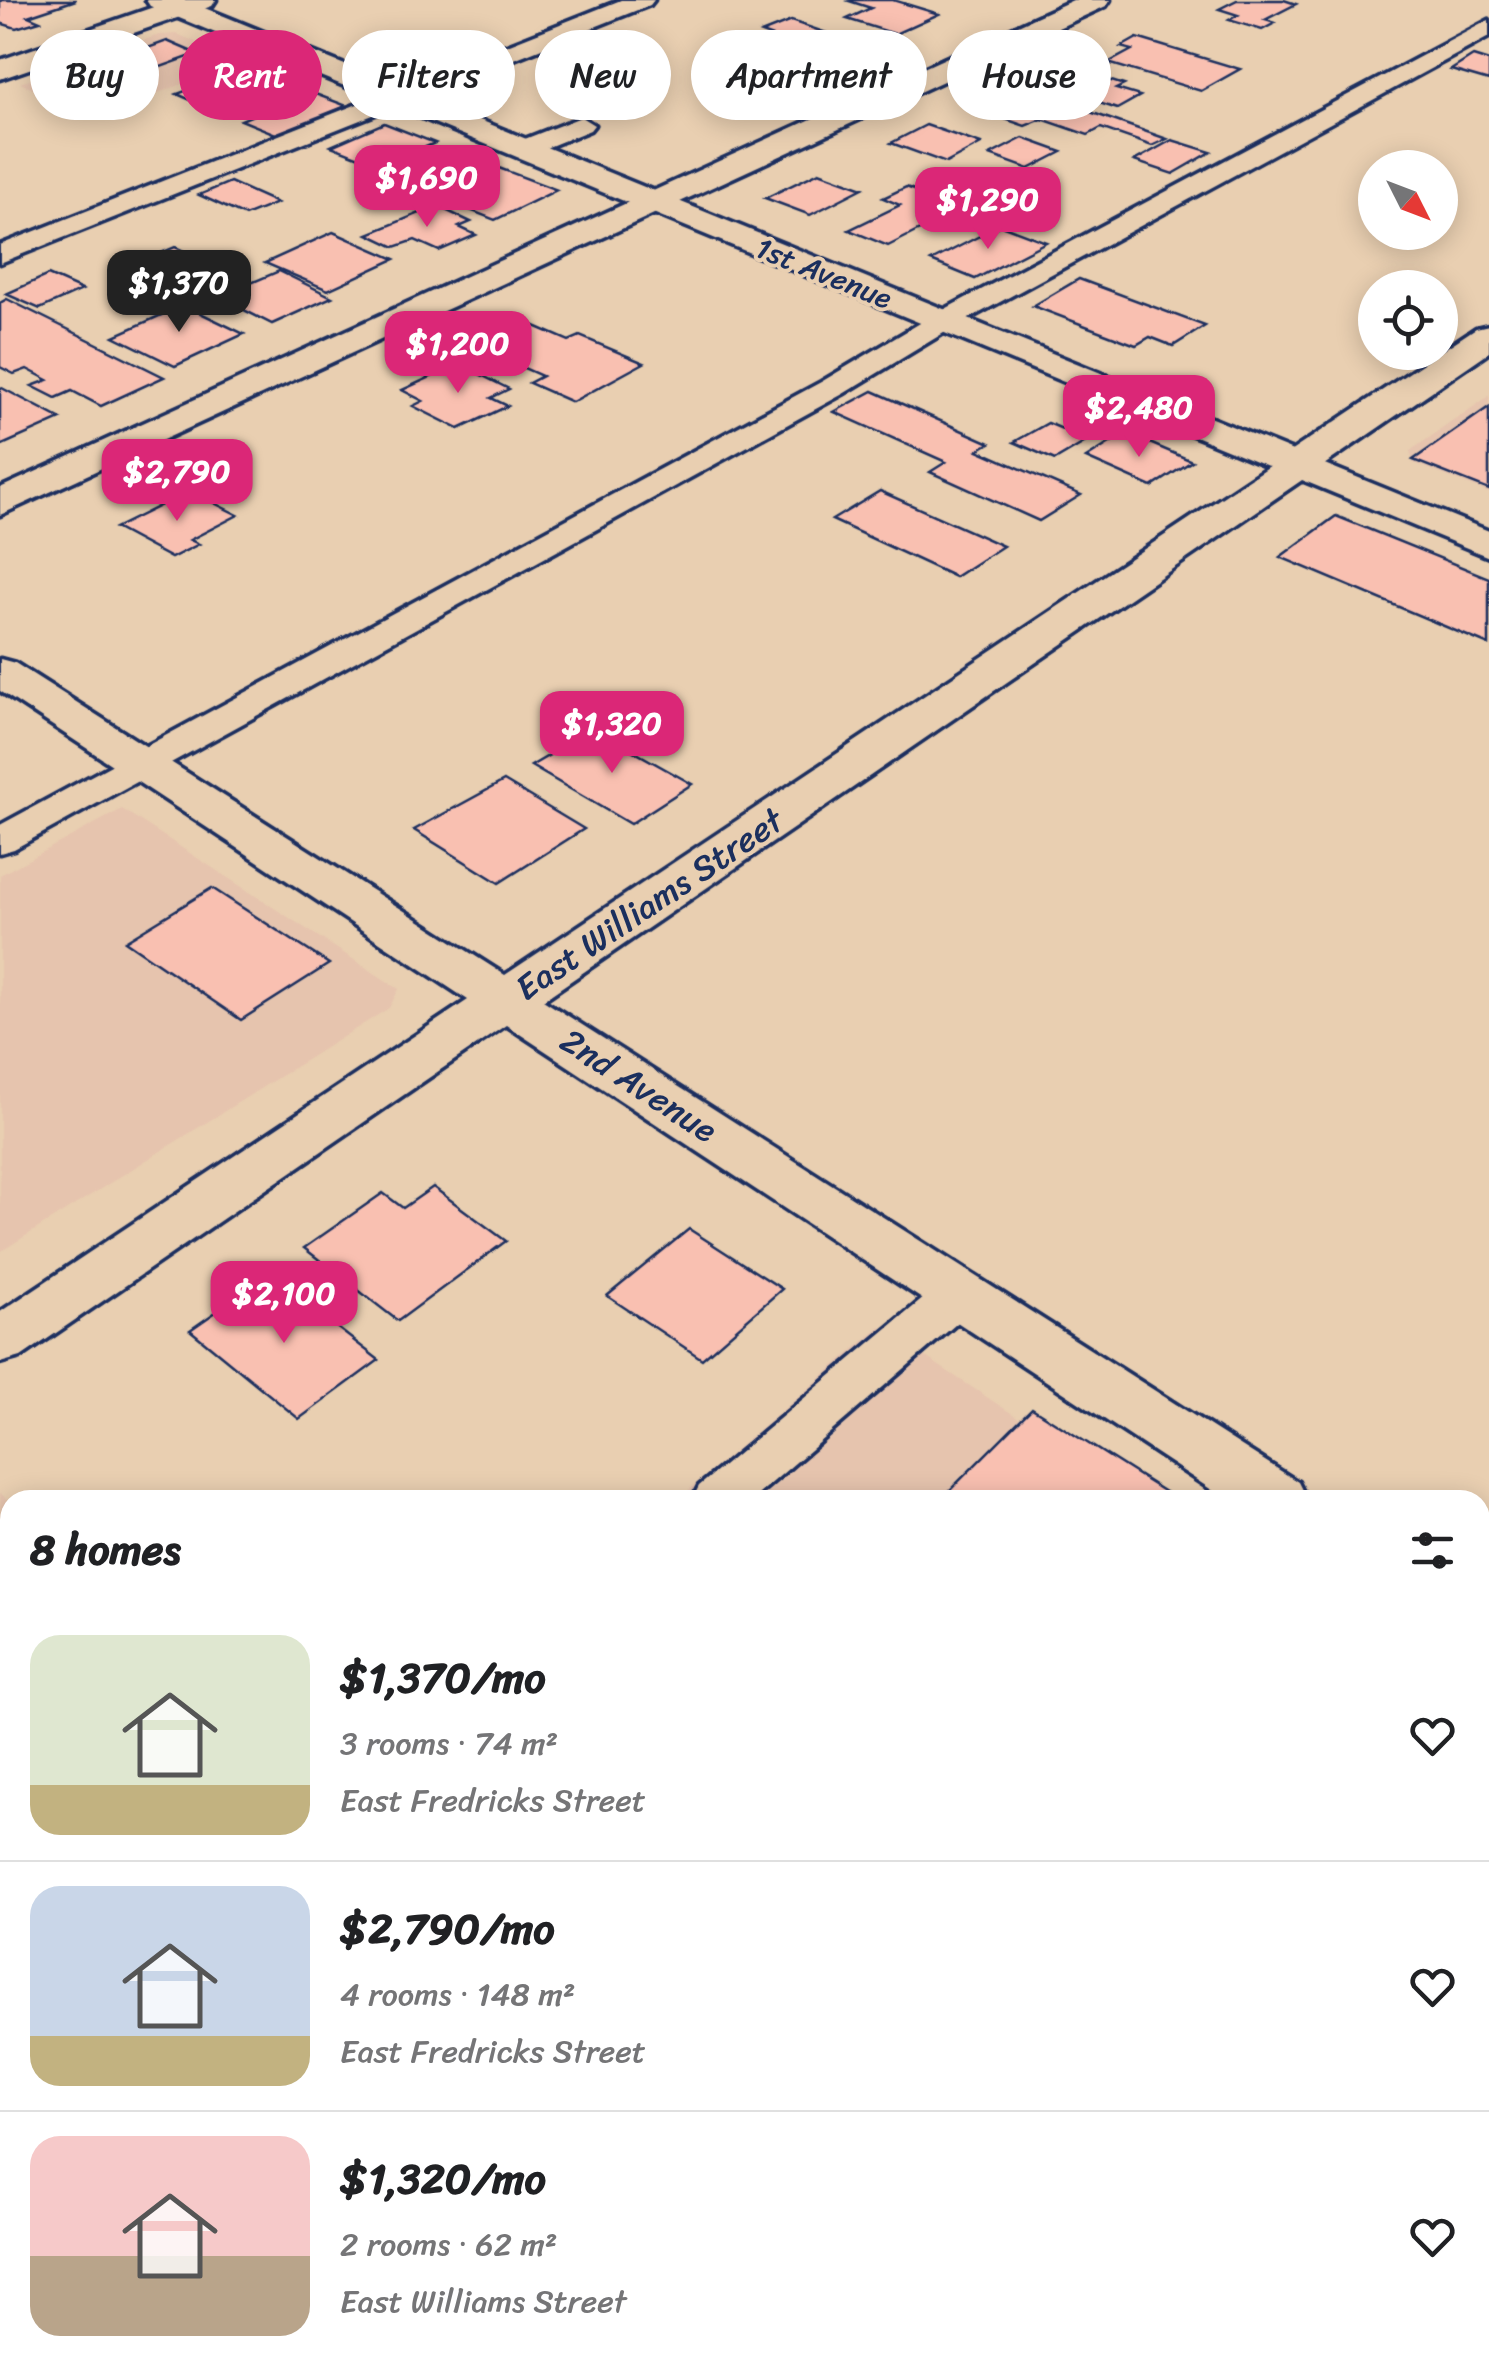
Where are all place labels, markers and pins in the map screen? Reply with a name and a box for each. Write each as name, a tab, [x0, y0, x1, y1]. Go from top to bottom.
pin: $1,690	[346, 145, 508, 230]
pin: $1,290	[907, 167, 1069, 252]
pin: $1,370	[98, 250, 260, 335]
pin: $1,200	[377, 311, 539, 396]
pin: $2,480	[1058, 375, 1220, 460]
pin: $2,790	[96, 439, 258, 524]
pin: $1,320	[531, 691, 693, 776]
pin: $2,100	[203, 1261, 365, 1346]

